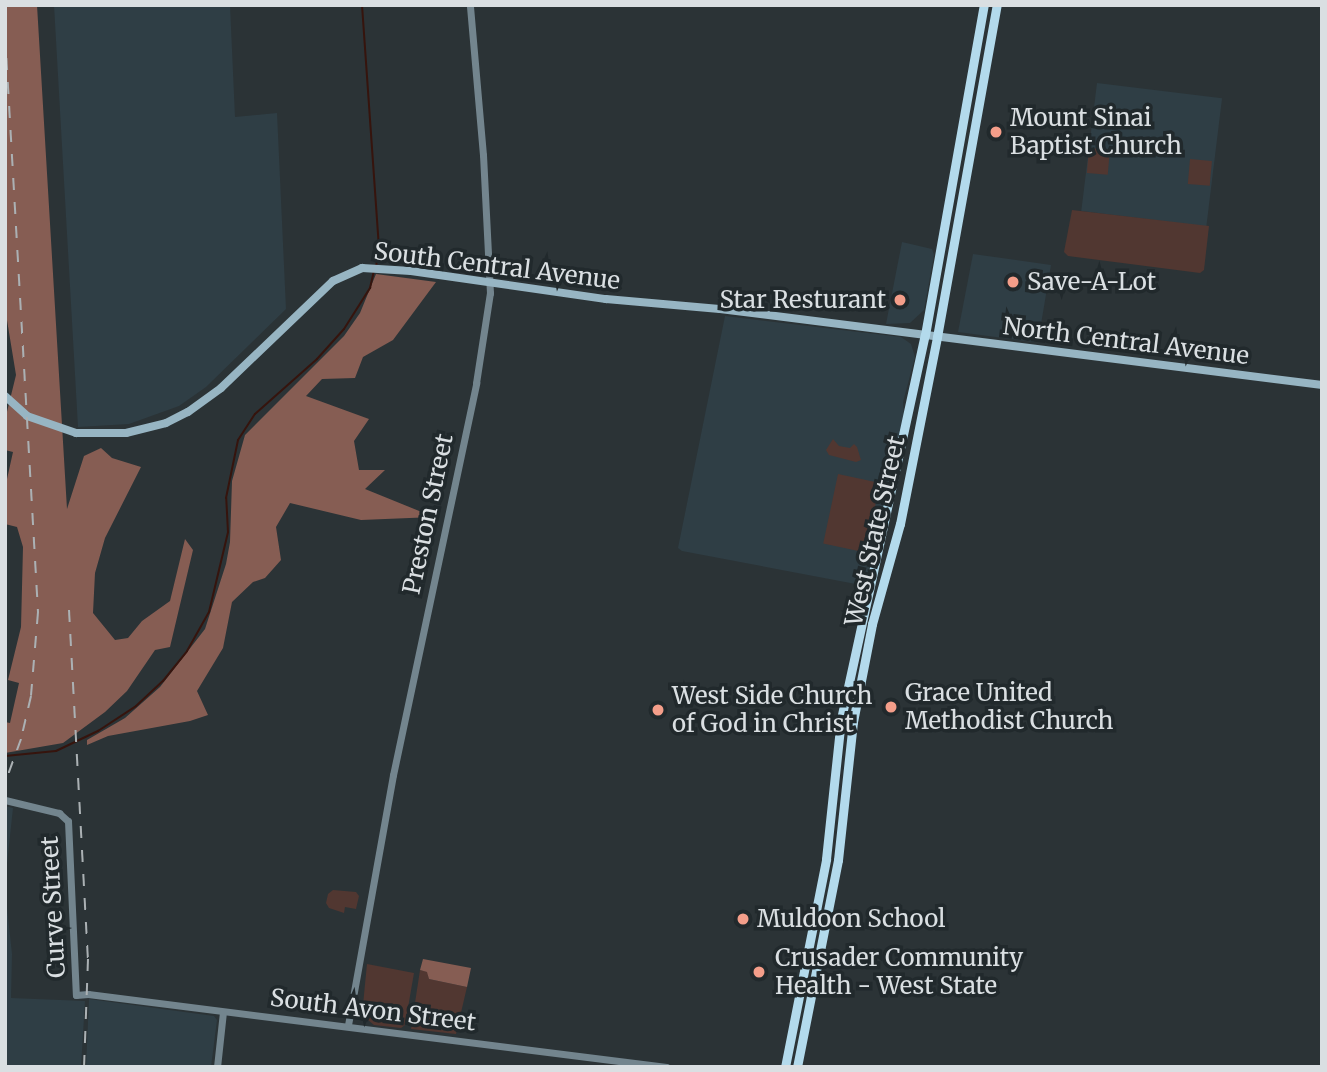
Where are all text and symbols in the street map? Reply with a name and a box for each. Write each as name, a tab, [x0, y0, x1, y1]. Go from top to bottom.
place label: Mount Sinai Baptist Church	[1010, 104, 1182, 160]
marker: Mount Sinai Baptist Church	[988, 124, 1004, 140]
street label: South Central Avenue	[372, 237, 622, 295]
place label: Save-A-Lot	[1027, 268, 1156, 296]
marker: Save-A-Lot	[1005, 274, 1021, 290]
place label: Star Resturant	[719, 286, 886, 314]
marker: Star Resturant	[892, 292, 908, 308]
street label: North Central Avenue	[1001, 312, 1251, 370]
street label: Preston Street	[397, 431, 459, 597]
street label: West State Street	[839, 433, 911, 629]
place label: Grace United Methodist Church	[905, 679, 1113, 735]
place label: West Side Church of God in Christ	[672, 682, 872, 738]
marker: Grace United Methodist Church	[883, 699, 899, 715]
marker: West Side Church of God in Christ	[650, 702, 666, 718]
street label: Curve Street	[35, 835, 71, 979]
place label: Muldoon School	[757, 905, 945, 933]
marker: Muldoon School	[735, 911, 751, 927]
place label: Crusader Community Health - West State	[775, 944, 1023, 1000]
marker: Crusader Community Health - West State	[749, 962, 769, 982]
street label: South Avon Street	[268, 983, 478, 1037]

